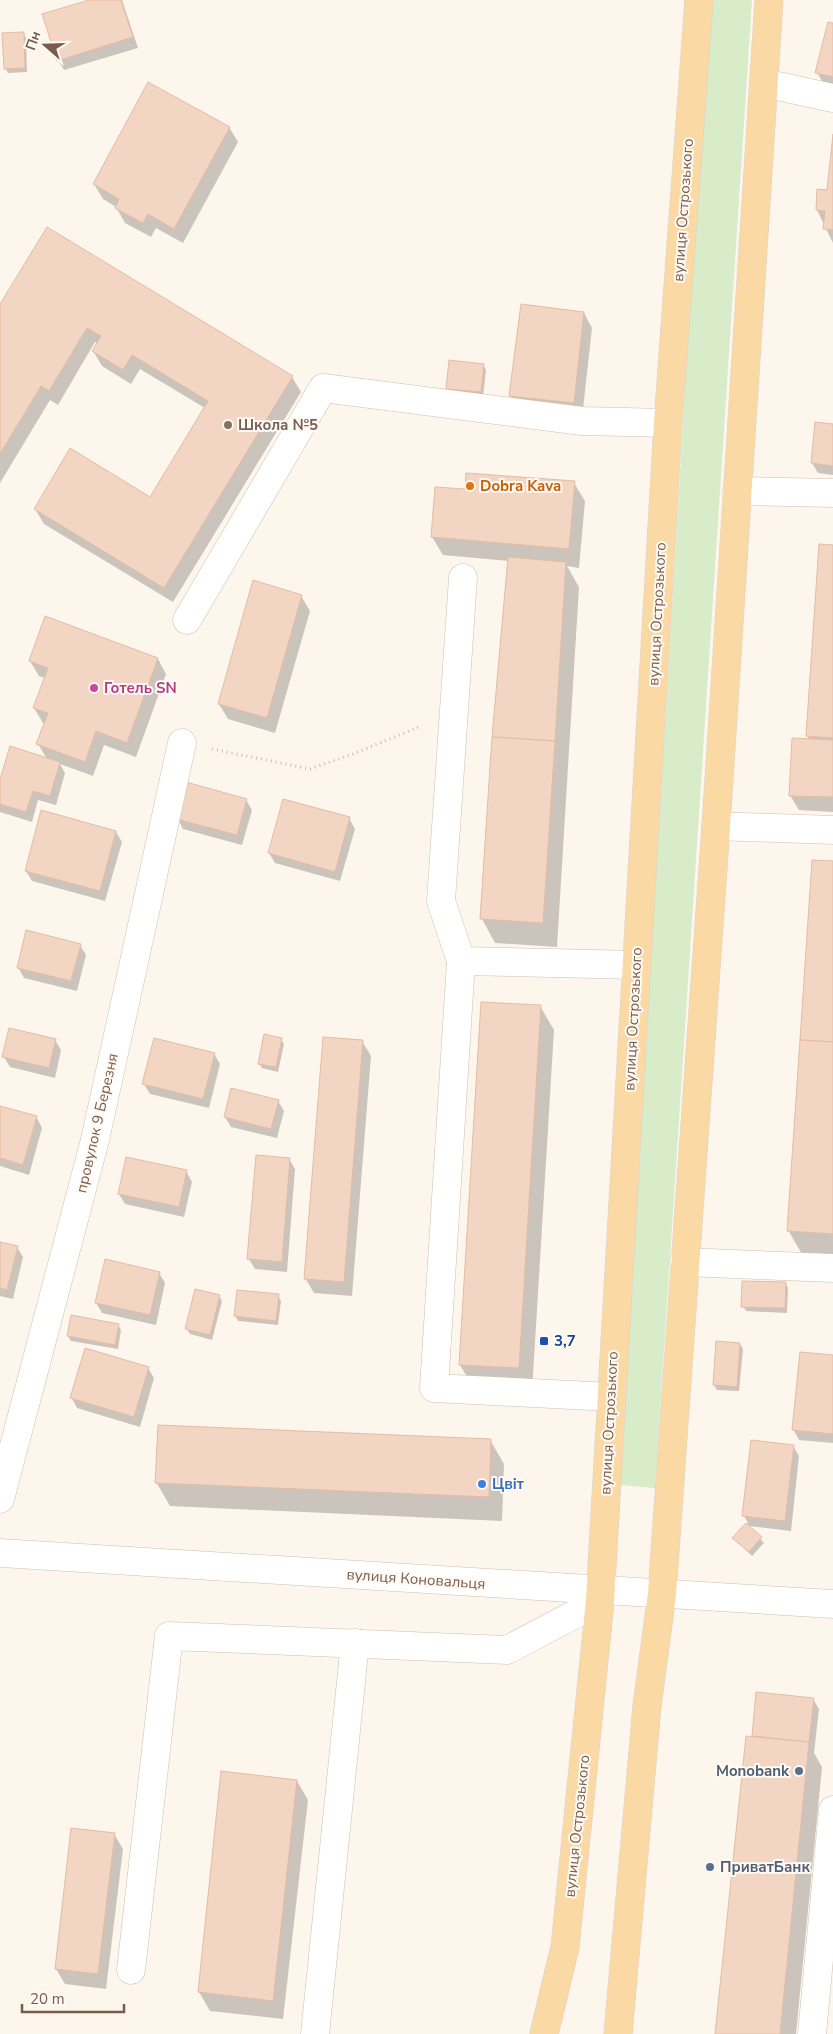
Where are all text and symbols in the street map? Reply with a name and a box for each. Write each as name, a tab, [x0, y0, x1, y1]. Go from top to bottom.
north arrow	[20, 20, 70, 70]
text: Пн	[21, 28, 45, 53]
street label: вулиця Острозького	[668, 138, 698, 282]
place label: Школа №5	[238, 415, 318, 435]
marker: Школа №5	[222, 419, 234, 431]
place label: Dobra Kava	[480, 476, 561, 496]
marker: Dobra Kava	[464, 480, 476, 492]
street label: вулиця Острозького	[643, 542, 671, 686]
place label: Готель SN	[104, 678, 177, 698]
marker: Готель SN	[88, 682, 100, 694]
street label: вулиця Острозького	[619, 947, 647, 1091]
street label: провулок 9 Березня	[71, 1051, 123, 1195]
place label: 3,7	[554, 1331, 576, 1351]
marker: 3,7	[538, 1335, 550, 1347]
street label: вулиця Острозького	[595, 1351, 623, 1495]
place label: Цвіт	[492, 1474, 524, 1494]
marker: Цвіт	[476, 1478, 488, 1490]
street label: вулиця Коновальця	[346, 1564, 486, 1594]
street label: вулиця Острозького	[560, 1754, 594, 1898]
place label: Monobank	[716, 1761, 790, 1781]
marker: Monobank	[793, 1765, 805, 1777]
place label: ПриватБанк	[720, 1857, 810, 1877]
marker: ПриватБанк	[704, 1861, 716, 1873]
scale bar	[22, 1982, 125, 2014]
text: 20 m	[30, 1989, 65, 2009]

